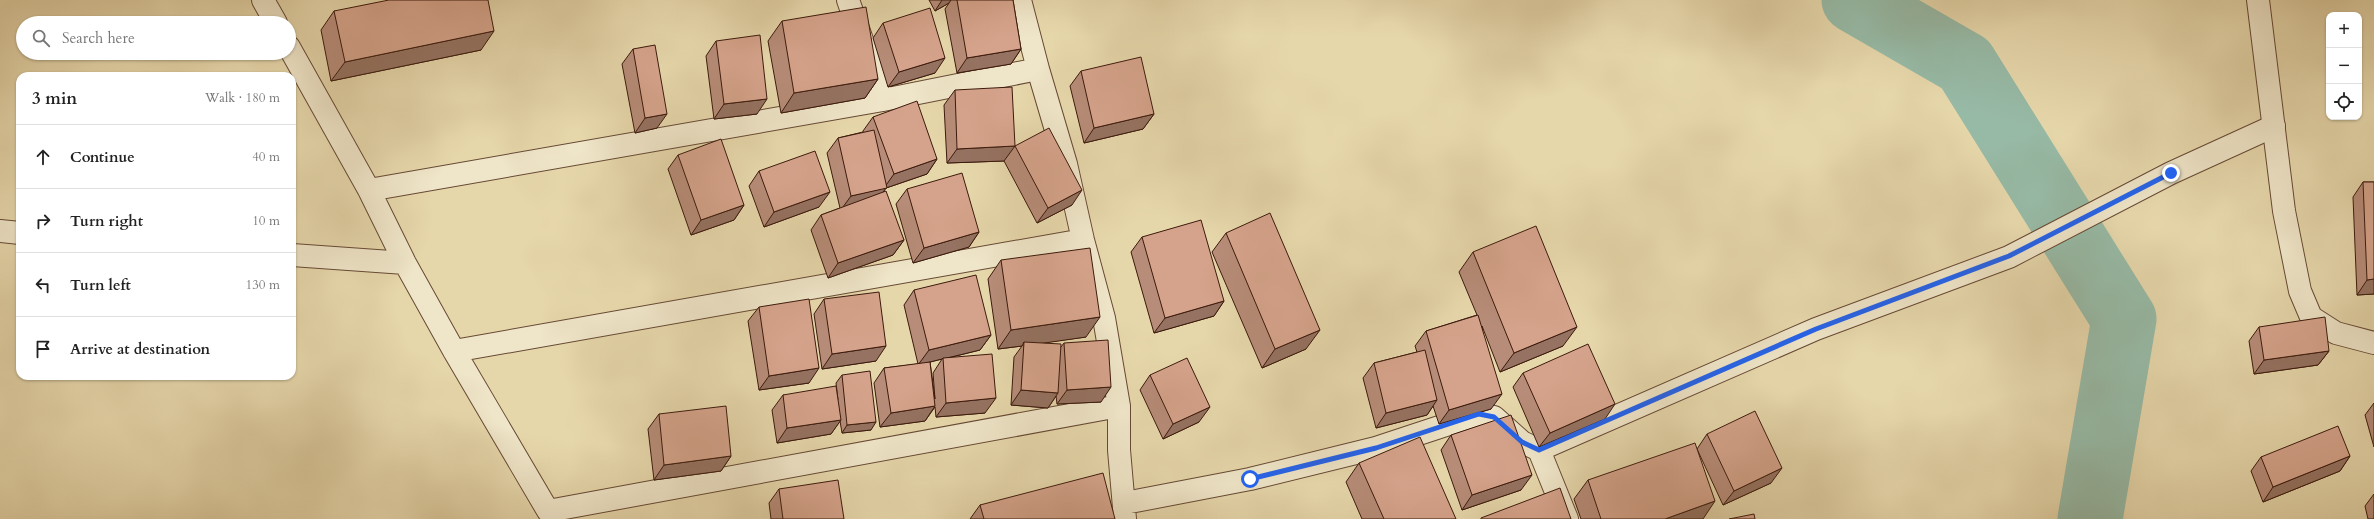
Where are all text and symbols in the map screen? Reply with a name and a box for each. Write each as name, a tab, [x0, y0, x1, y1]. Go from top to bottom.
map controls	[2326, 12, 2362, 120]
button: +	[2326, 12, 2362, 48]
search box	[16, 16, 296, 60]
icon: search	[30, 27, 52, 49]
text: Search here	[62, 28, 135, 48]
button: −	[2326, 48, 2362, 84]
button: locate	[2326, 84, 2362, 120]
text: 3 min	[32, 87, 77, 110]
text: Walk · 180 m	[205, 89, 280, 107]
icon: ahead	[32, 146, 54, 168]
text: Continue	[70, 147, 135, 167]
text: 40 m	[252, 148, 280, 166]
route end	[2162, 164, 2180, 182]
icon: right	[32, 210, 54, 232]
text: Turn right	[70, 211, 143, 231]
text: 10 m	[252, 212, 280, 230]
icon: left	[32, 274, 54, 296]
text: Turn left	[70, 275, 131, 295]
text: 130 m	[246, 276, 280, 294]
icon: arrive	[32, 338, 54, 360]
text: Arrive at destination	[70, 339, 210, 359]
route start	[1241, 470, 1259, 488]

